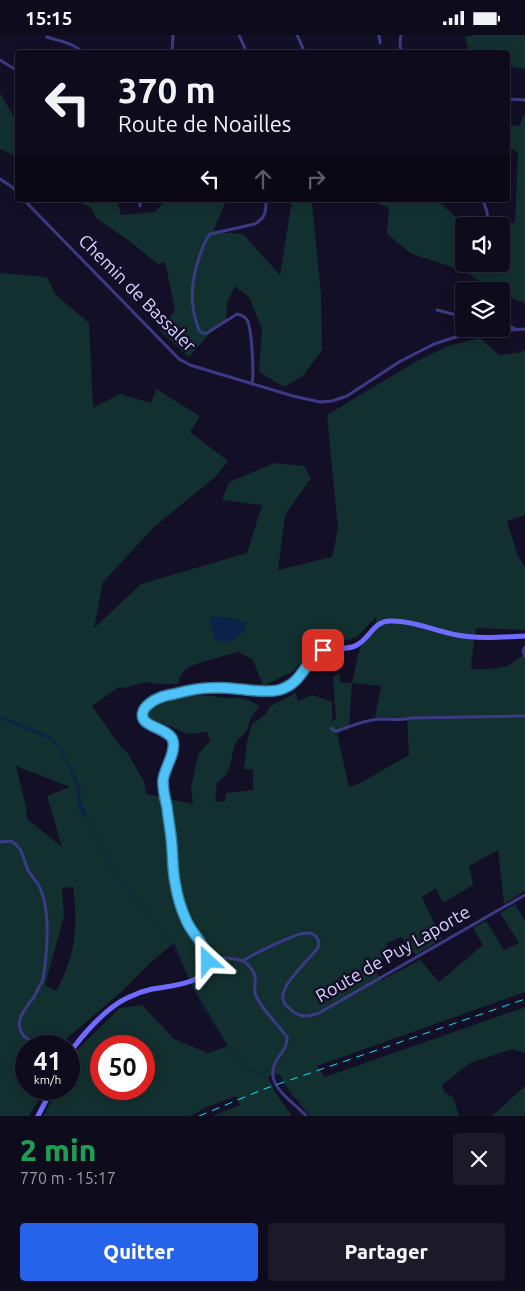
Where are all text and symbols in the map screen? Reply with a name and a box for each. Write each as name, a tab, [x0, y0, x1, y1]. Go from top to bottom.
text: 15:15	[25, 7, 73, 29]
icon: left	[35, 70, 100, 135]
text: 370 m	[118, 70, 216, 110]
text: Route de Noailles	[118, 111, 291, 136]
icon: left	[196, 165, 224, 193]
icon: ahead	[249, 165, 277, 193]
icon: right	[302, 165, 330, 193]
map controls	[455, 217, 510, 337]
button: sound	[455, 217, 510, 272]
street label: Chemin de Bassaler	[75, 230, 200, 355]
button: layers	[455, 282, 510, 337]
pin	[302, 629, 344, 671]
icon: arrive	[309, 636, 337, 664]
street label: Route de Puy Laporte	[312, 901, 473, 1005]
position arrow	[181, 934, 233, 986]
speed limit sign: 50	[90, 1035, 155, 1100]
text: 41	[33, 1047, 62, 1075]
text: km/h	[34, 1073, 61, 1086]
text: 2 min	[20, 1133, 96, 1167]
button: close	[453, 1133, 505, 1185]
text: 770 m · 15:17	[20, 1169, 116, 1187]
button: Quitter	[20, 1223, 258, 1281]
button: Partager	[268, 1223, 505, 1281]

